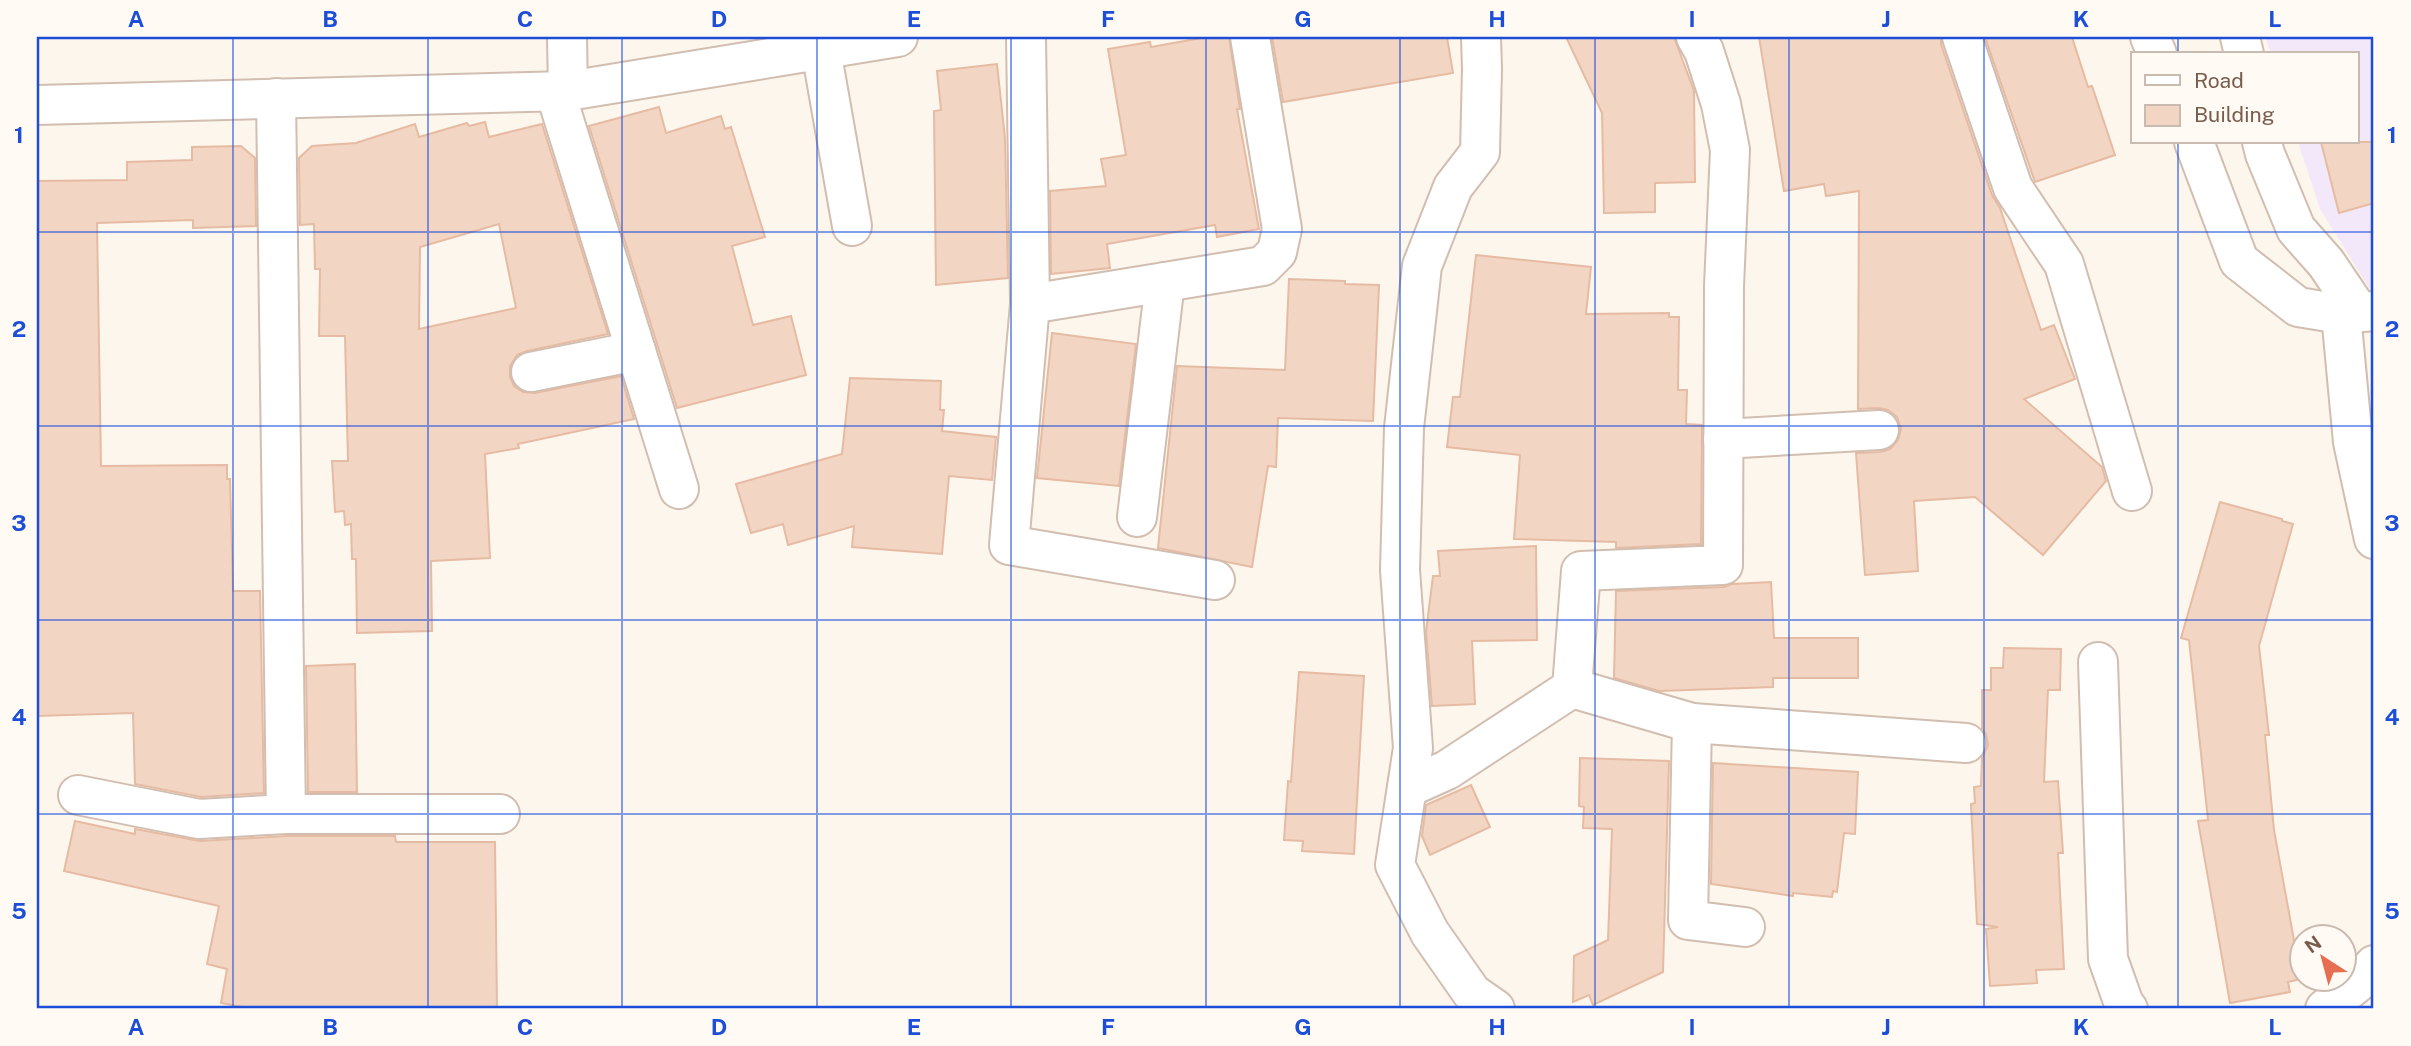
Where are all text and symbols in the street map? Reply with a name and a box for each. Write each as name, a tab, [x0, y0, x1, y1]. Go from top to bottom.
text: A	[128, 5, 145, 32]
text: B	[322, 5, 338, 32]
text: C	[517, 5, 533, 32]
text: D	[711, 5, 727, 32]
text: E	[907, 5, 921, 32]
text: F	[1101, 5, 1115, 32]
text: G	[1294, 5, 1312, 32]
text: H	[1488, 5, 1506, 32]
text: I	[1688, 5, 1696, 32]
text: J	[1881, 5, 1891, 32]
text: K	[2073, 5, 2089, 32]
text: L	[2268, 5, 2282, 32]
legend	[2131, 52, 2358, 144]
text: Road	[2194, 68, 2244, 93]
text: Building	[2194, 102, 2275, 127]
text: 1	[14, 121, 24, 148]
text: 1	[2387, 121, 2397, 148]
text: 2	[12, 315, 26, 342]
text: 2	[2385, 315, 2399, 342]
text: 3	[11, 509, 27, 536]
text: 3	[2384, 509, 2400, 536]
text: 4	[11, 703, 27, 730]
text: 4	[2384, 703, 2400, 730]
text: 5	[11, 897, 27, 924]
text: 5	[2384, 897, 2400, 924]
north arrow	[2288, 923, 2358, 993]
text: N	[2301, 931, 2325, 958]
text: A	[128, 1013, 145, 1040]
text: B	[322, 1013, 338, 1040]
text: C	[517, 1013, 533, 1040]
text: D	[711, 1013, 727, 1040]
text: E	[907, 1013, 921, 1040]
text: F	[1101, 1013, 1115, 1040]
text: G	[1294, 1013, 1312, 1040]
text: H	[1488, 1013, 1506, 1040]
text: I	[1688, 1013, 1696, 1040]
text: J	[1881, 1013, 1891, 1040]
text: K	[2073, 1013, 2089, 1040]
text: L	[2268, 1013, 2282, 1040]

